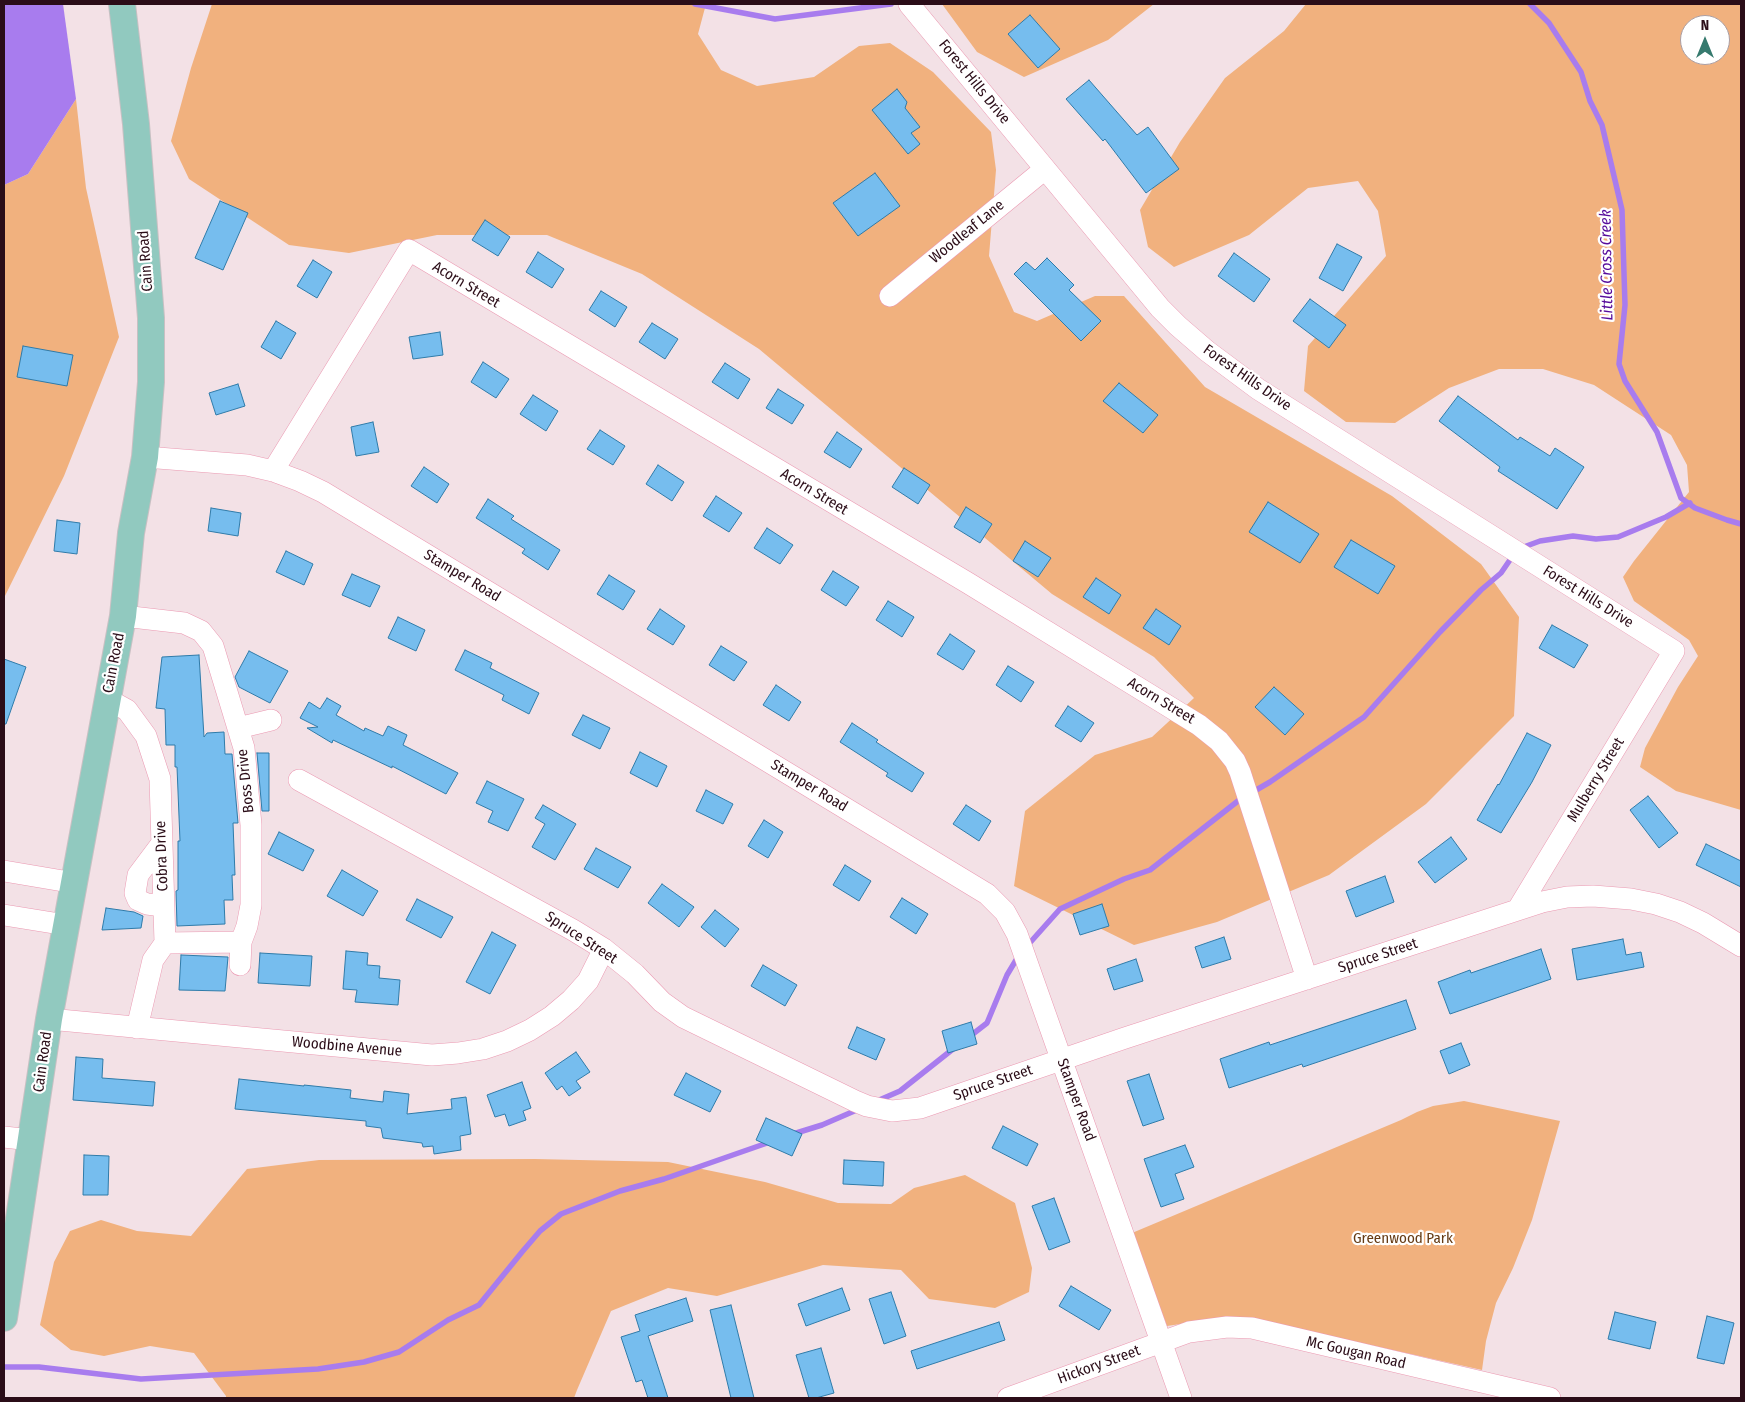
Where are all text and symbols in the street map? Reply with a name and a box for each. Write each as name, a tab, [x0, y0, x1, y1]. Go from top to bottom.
north arrow	[1680, 15, 1730, 65]
text: N	[1701, 17, 1709, 34]
street label: Forest Hills Drive	[934, 36, 1014, 128]
street label: Woodleaf Lane	[926, 196, 1008, 268]
water label: Little Cross Creek	[1596, 209, 1618, 321]
street label: Cain Road	[135, 230, 157, 292]
street label: Acorn Street	[429, 258, 503, 312]
street label: Forest Hills Drive	[1199, 341, 1295, 415]
street label: Acorn Street	[777, 465, 851, 519]
street label: Stamper Road	[420, 546, 504, 606]
street label: Forest Hills Drive	[1539, 562, 1637, 632]
street label: Cain Road	[99, 631, 129, 695]
street label: Acorn Street	[1124, 674, 1198, 728]
street label: Mulberry Street	[1564, 734, 1628, 826]
street label: Boss Drive	[234, 748, 258, 814]
street label: Stamper Road	[767, 756, 851, 816]
street label: Cobra Drive	[152, 820, 172, 892]
street label: Spruce Street	[542, 908, 620, 968]
street label: Spruce Street	[1336, 935, 1420, 977]
street label: Cain Road	[30, 1030, 56, 1094]
street label: Woodbine Avenue	[291, 1033, 403, 1061]
street label: Stamper Road	[1053, 1056, 1099, 1144]
street label: Spruce Street	[951, 1061, 1035, 1105]
park label: Greenwood Park	[1353, 1230, 1453, 1248]
street label: Mc Gougan Road	[1304, 1333, 1408, 1373]
street label: Hickory Street	[1055, 1342, 1143, 1388]

